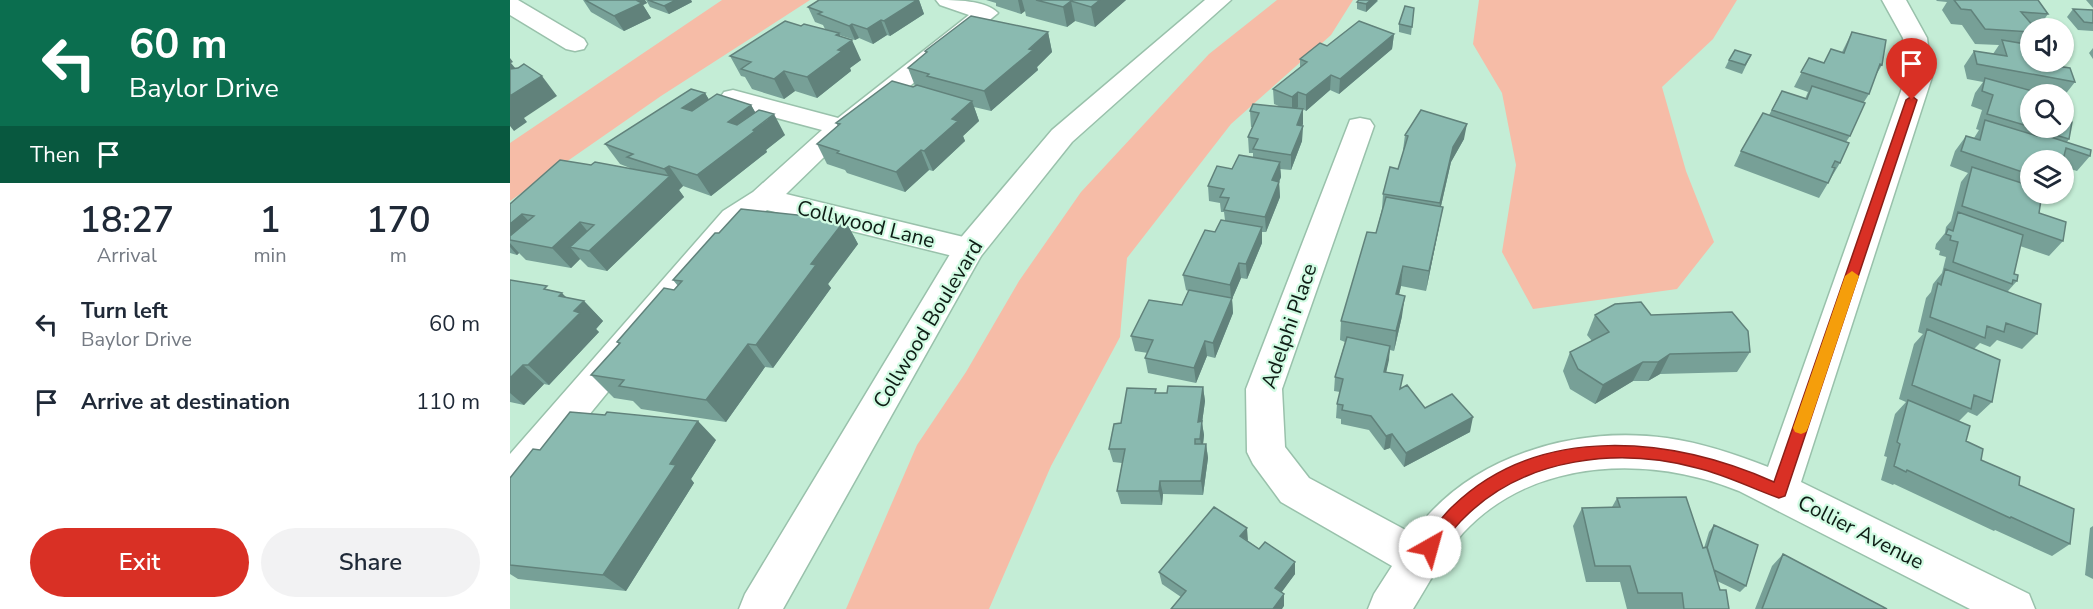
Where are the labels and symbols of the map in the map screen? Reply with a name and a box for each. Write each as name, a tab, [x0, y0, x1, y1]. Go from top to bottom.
pin	[1886, 38, 1937, 100]
street label: Collwood Lane	[794, 193, 938, 255]
street label: Collwood Boulevard	[867, 235, 989, 413]
street label: Adelphi Place	[1255, 260, 1323, 392]
street label: Collier Avenue	[1793, 488, 1929, 576]
position arrow	[1398, 515, 1462, 579]

